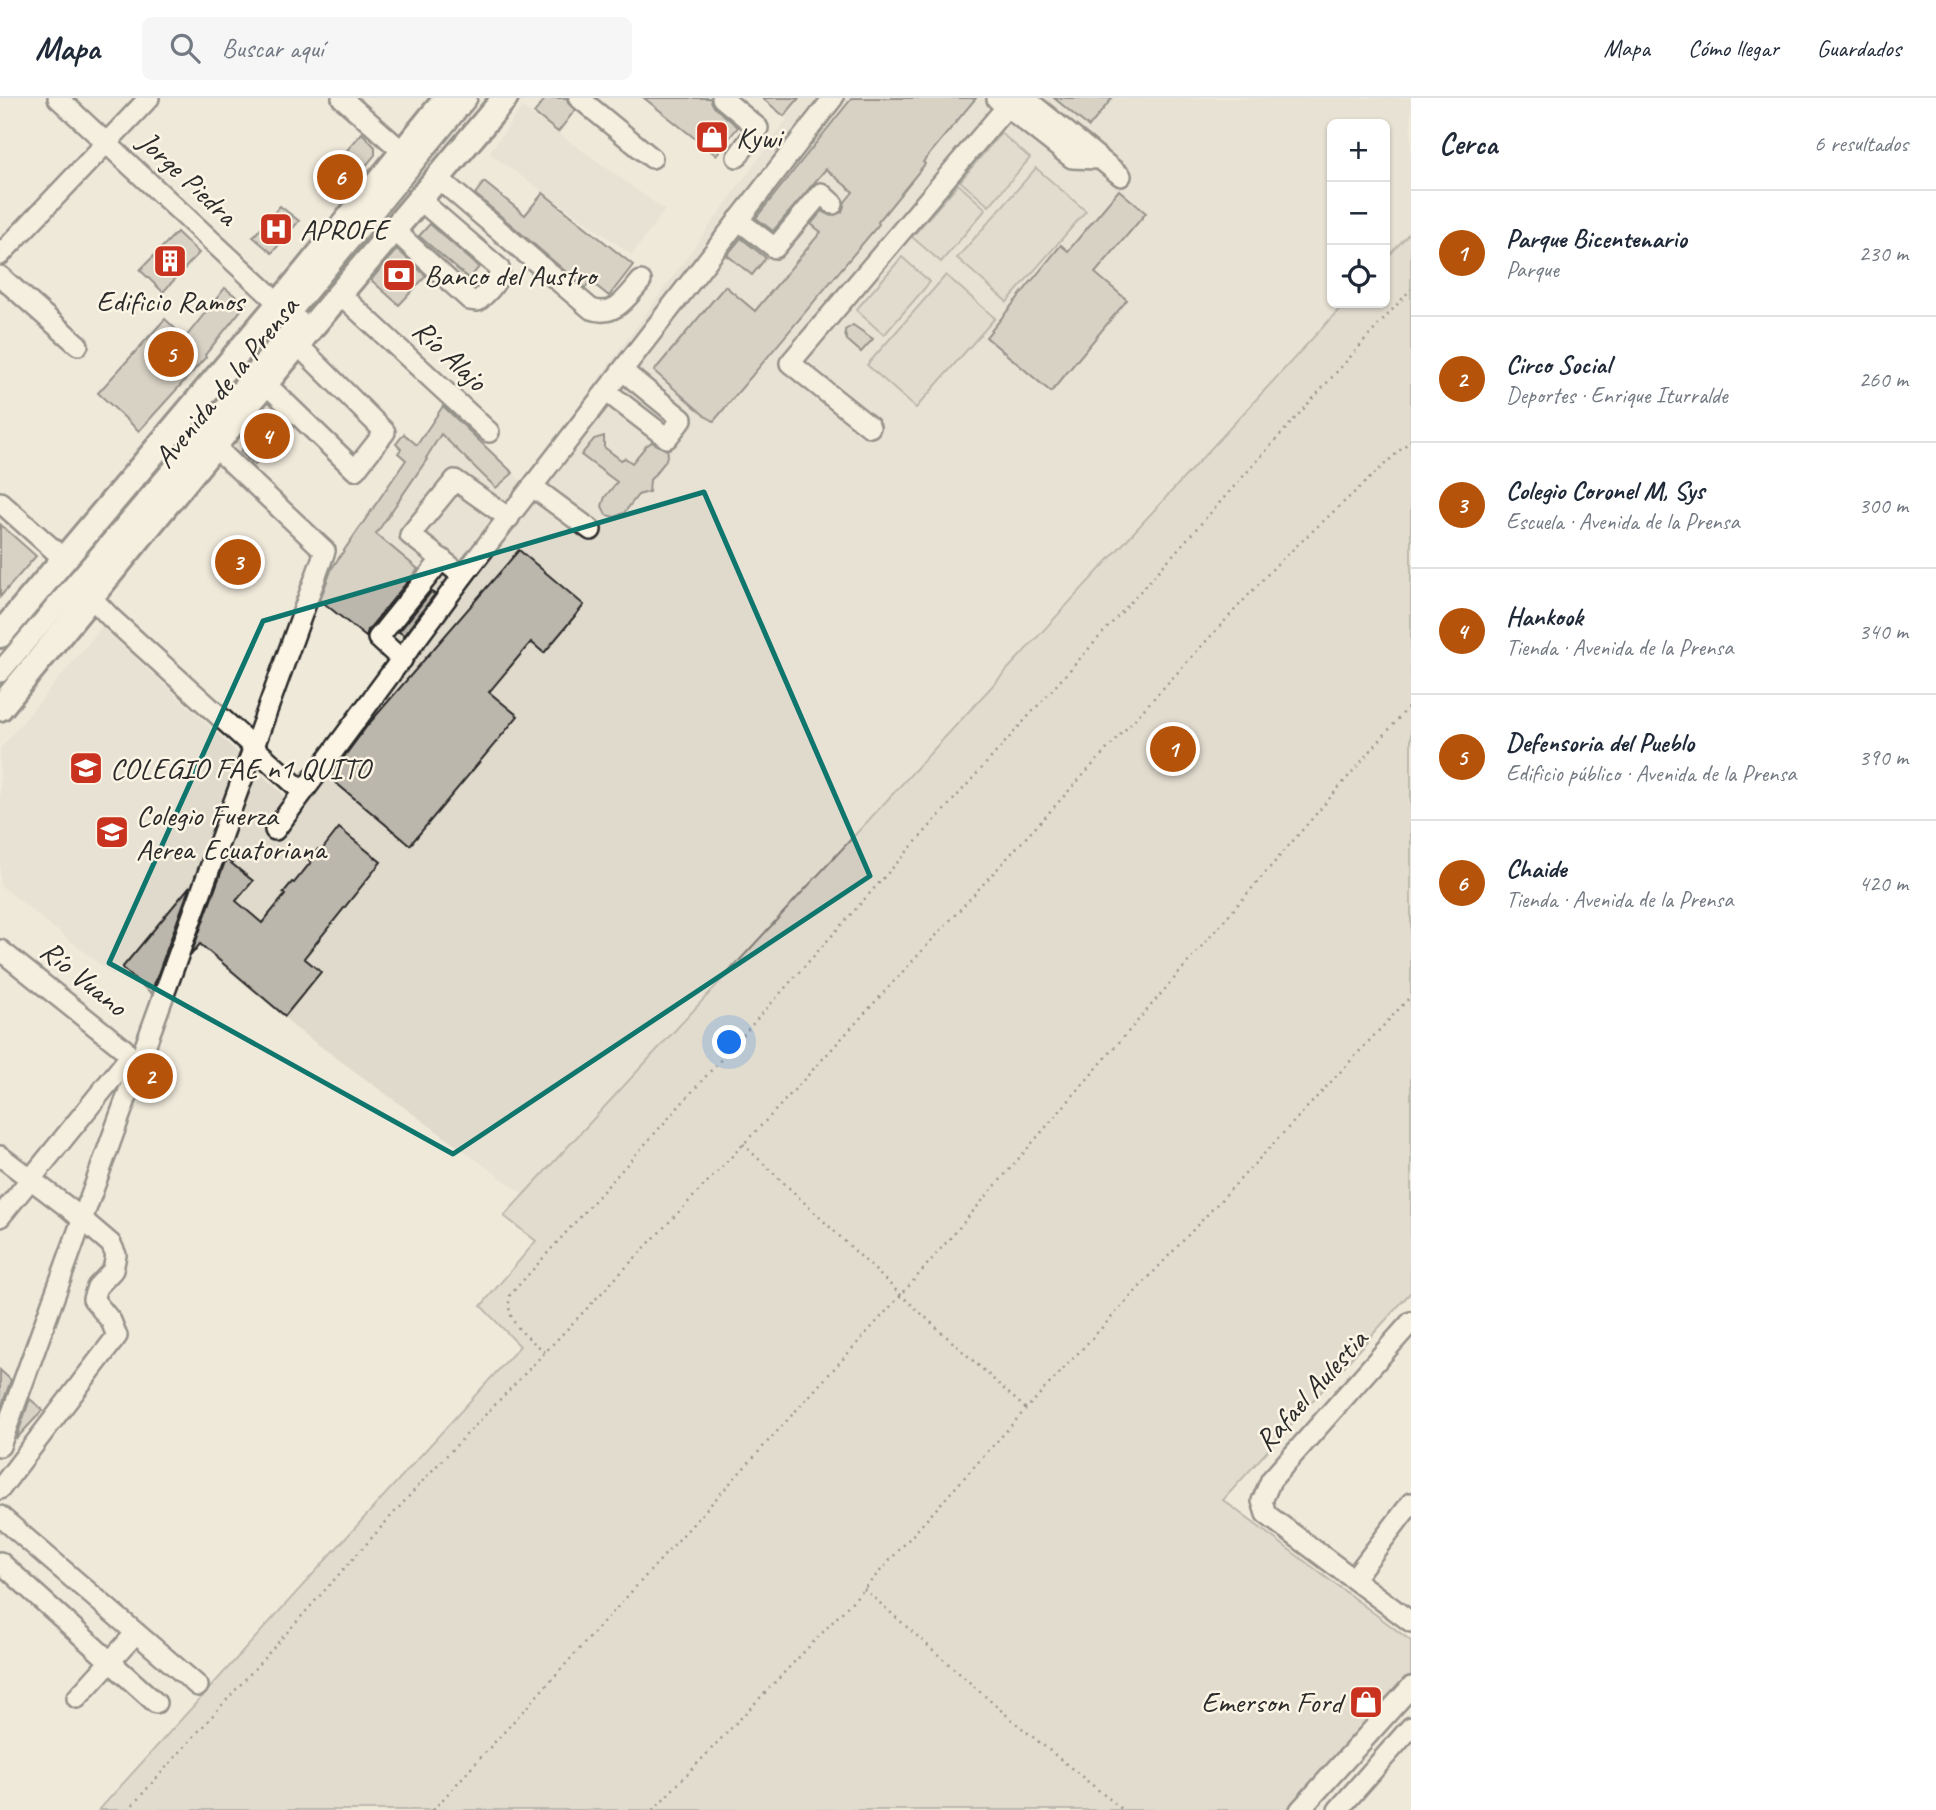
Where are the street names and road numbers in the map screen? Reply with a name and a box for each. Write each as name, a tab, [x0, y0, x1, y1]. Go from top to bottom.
street label: Jorge Piedra	[129, 121, 247, 235]
street label: Avenida de la Prensa	[145, 287, 308, 475]
street label: Río Alajo	[405, 311, 496, 400]
street label: Río Vuano	[33, 931, 136, 1025]
street label: Rafael Aulestia	[1246, 1320, 1377, 1459]

